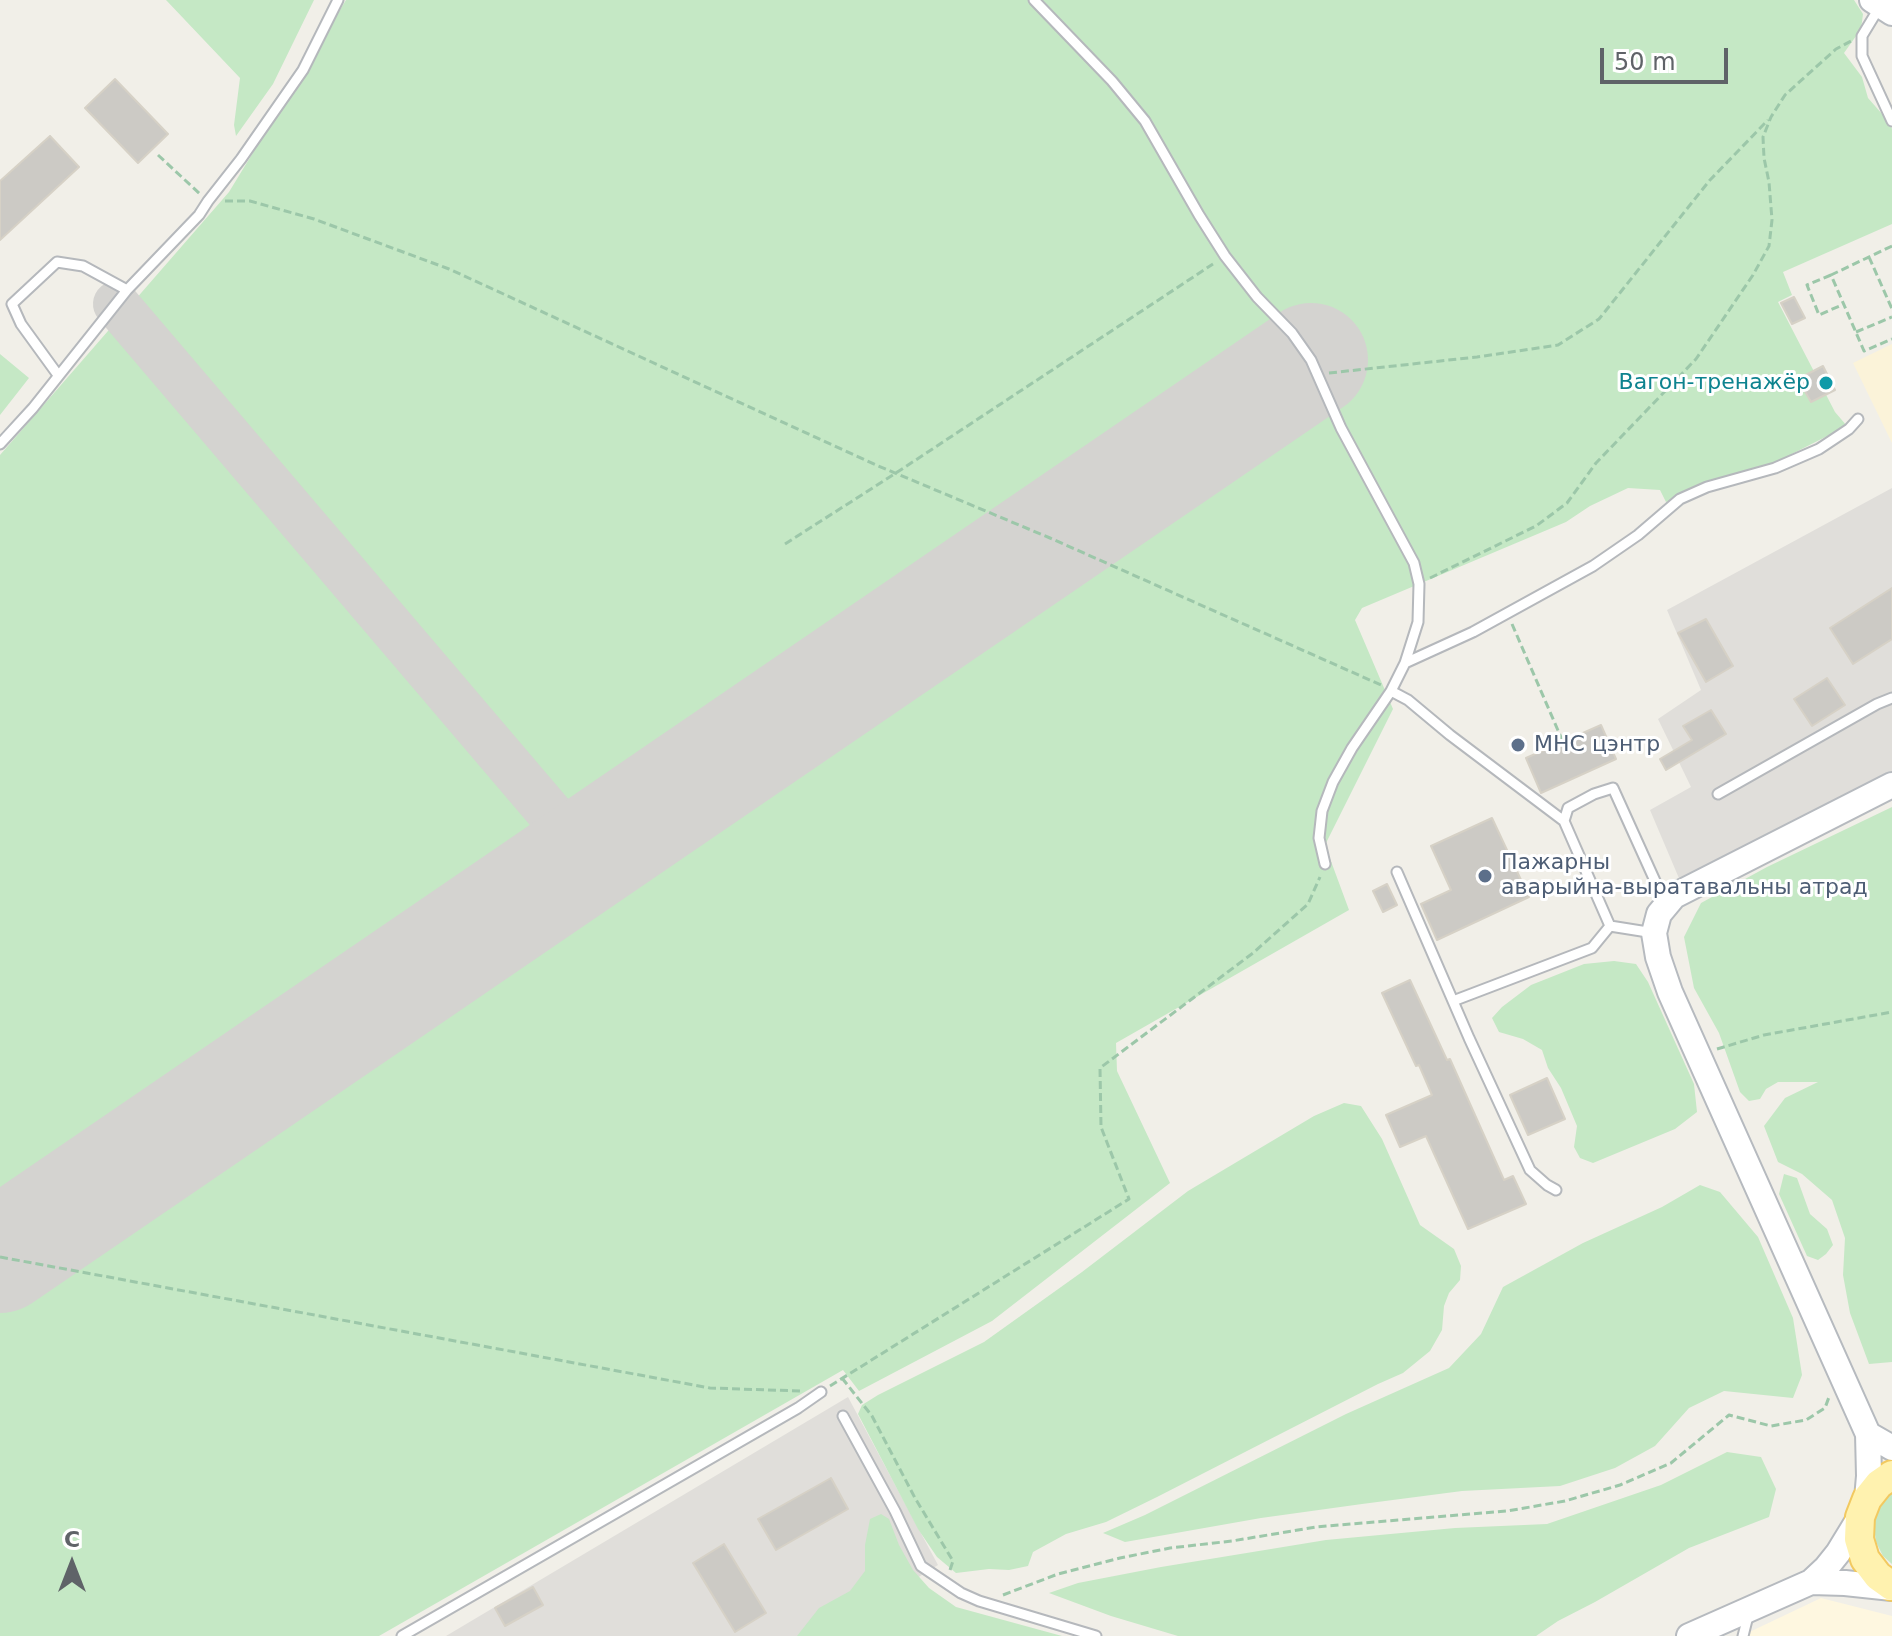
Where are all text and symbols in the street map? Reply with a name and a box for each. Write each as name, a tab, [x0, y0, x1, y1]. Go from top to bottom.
scale bar	[1604, 32, 1732, 82]
text: 50 m	[1614, 48, 1676, 76]
place label: Вагон-тренажёр	[1619, 370, 1810, 396]
marker: Вагон-тренажёр	[1817, 374, 1835, 392]
place label: МНС цэнтр	[1534, 732, 1660, 758]
marker: МНС цэнтр	[1509, 736, 1527, 754]
place label: Пажарны аварыйна-выратавальны атрад	[1501, 850, 1868, 902]
marker: Пажарны аварыйна-выратавальны атрад	[1476, 867, 1494, 885]
north arrow	[32, 1524, 112, 1604]
text: С	[64, 1527, 80, 1552]

